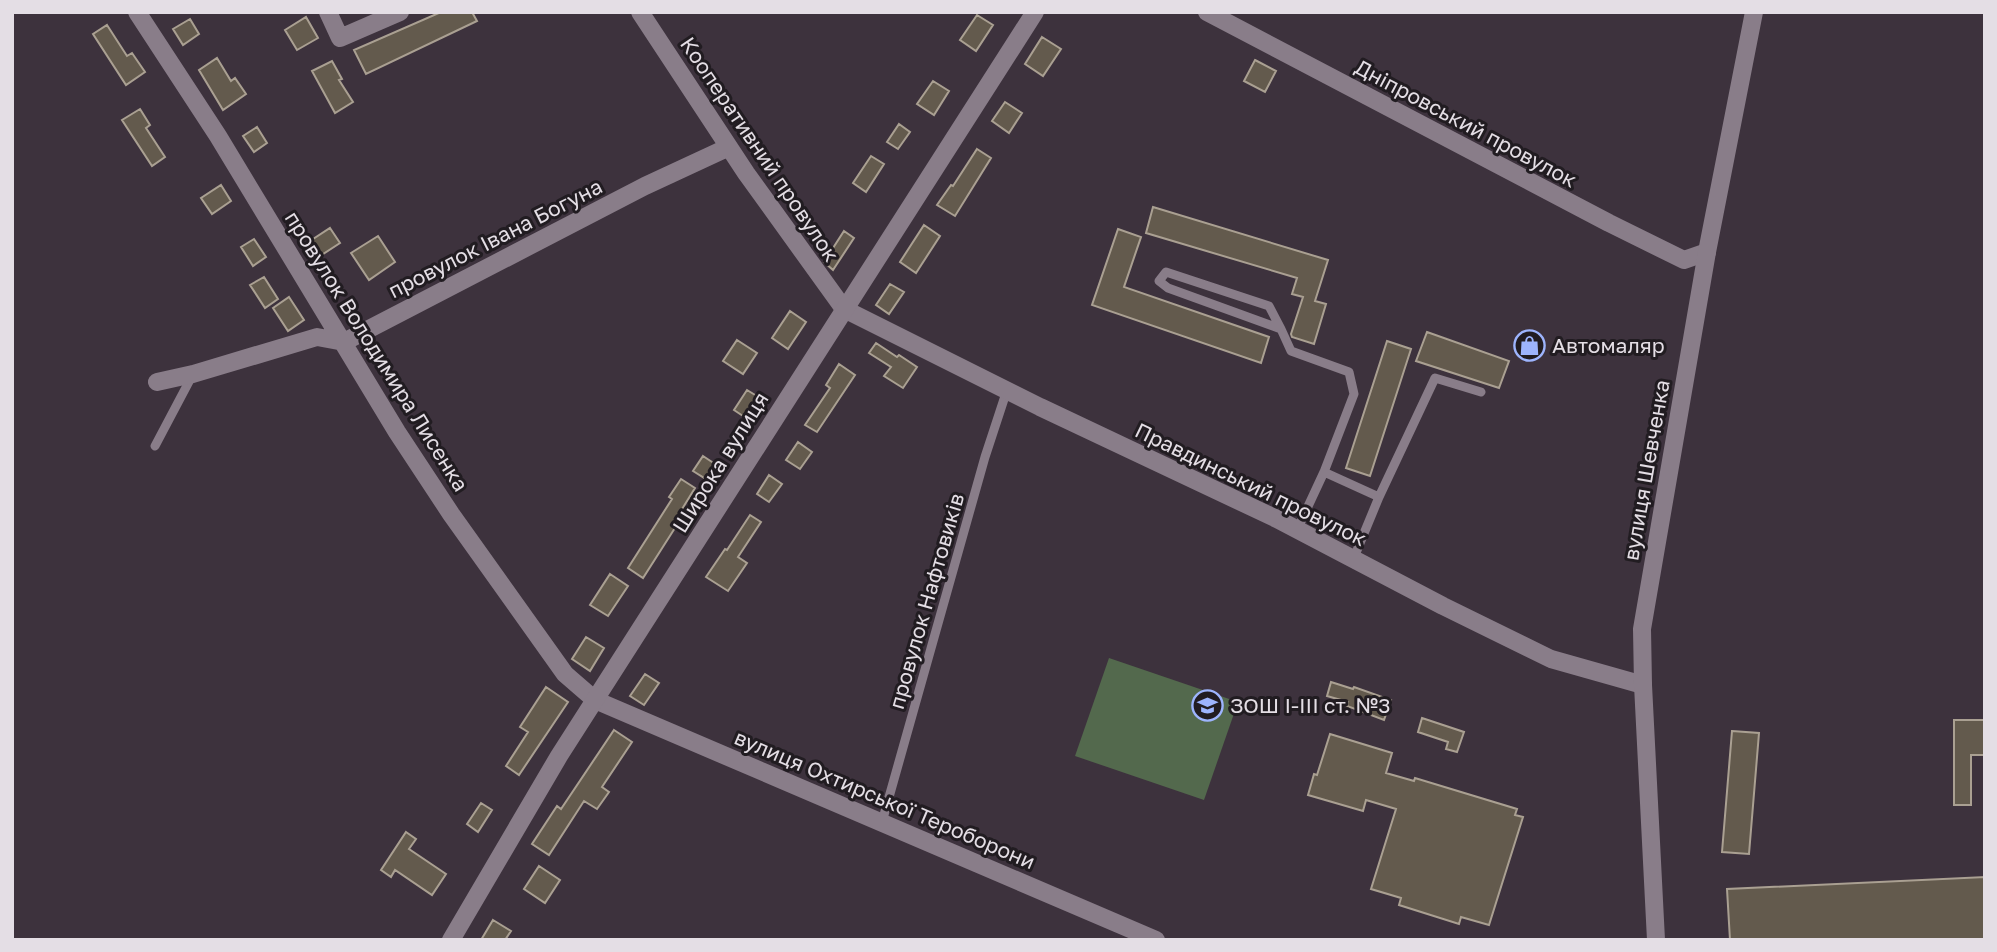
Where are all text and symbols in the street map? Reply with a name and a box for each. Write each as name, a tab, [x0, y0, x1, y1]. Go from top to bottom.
street label: Кооперативний провулок	[675, 32, 845, 266]
street label: Дніпровський провулок	[1351, 54, 1581, 192]
street label: провулок Івана Богуна	[384, 173, 606, 303]
street label: провулок Володимира Лисенка	[280, 206, 474, 496]
shop icon: Автомаляр	[1512, 328, 1546, 362]
place label: Автомаляр	[1552, 332, 1665, 358]
street label: вулиця Шевченка	[1617, 378, 1675, 562]
street label: Широка вулиця	[666, 387, 774, 537]
street label: Правдинський провулок	[1131, 417, 1371, 551]
street label: провулок Нафтовиків	[883, 490, 969, 712]
school or university icon: ЗОШ І-ІІІ ст. №3	[1190, 688, 1224, 722]
place label: ЗОШ І-ІІІ ст. №3	[1230, 692, 1390, 718]
street label: вулиця Охтирської Тероборони	[731, 724, 1039, 874]

